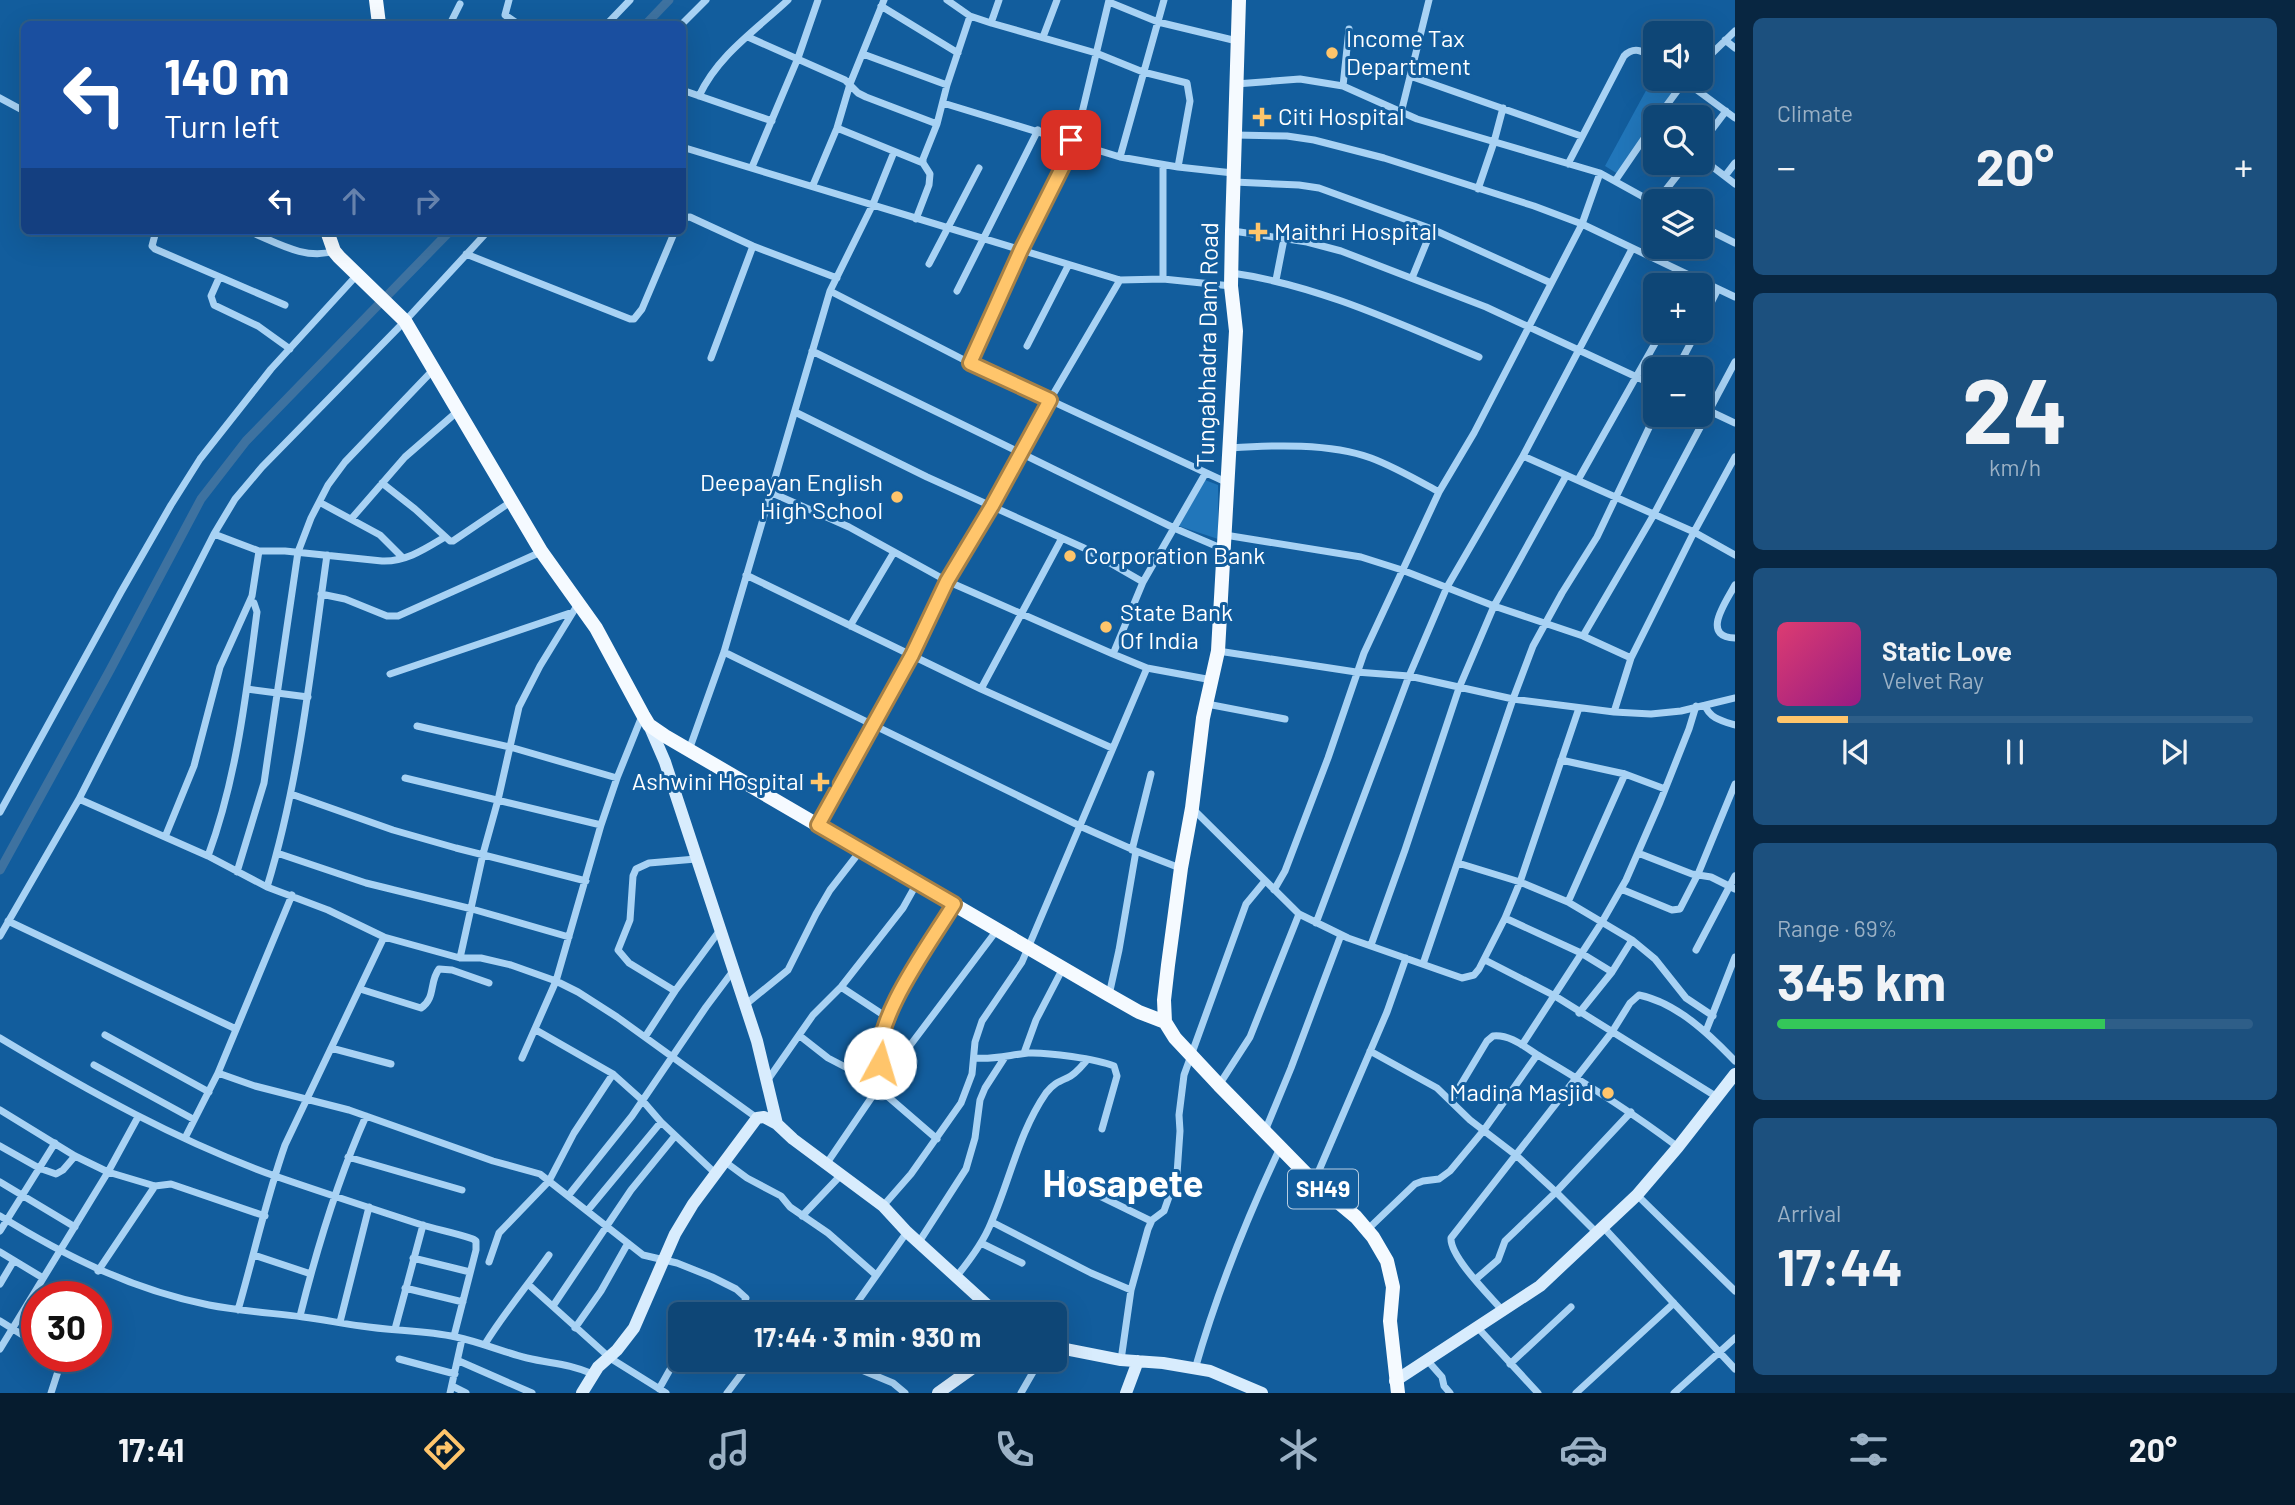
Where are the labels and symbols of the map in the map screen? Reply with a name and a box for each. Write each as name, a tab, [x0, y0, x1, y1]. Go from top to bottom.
place label: Income Tax Department	[1346, 23, 1471, 80]
marker: Income Tax Department	[1324, 45, 1340, 61]
place label: Citi Hospital	[1278, 101, 1405, 130]
marker: Citi Hospital	[1252, 107, 1272, 127]
pin	[1041, 110, 1101, 170]
place label: Maithri Hospital	[1274, 216, 1437, 245]
street label: Tungabhadra Dam Road	[1190, 222, 1223, 468]
marker: Maithri Hospital	[1248, 222, 1268, 242]
place label: Deepayan English High School	[700, 467, 883, 524]
marker: Deepayan English High School	[889, 489, 905, 505]
place label: Corporation Bank	[1084, 540, 1265, 569]
marker: Corporation Bank	[1062, 548, 1078, 564]
place label: State Bank Of India	[1120, 597, 1233, 654]
marker: State Bank Of India	[1098, 619, 1114, 635]
place label: Ashwini Hospital	[632, 766, 804, 795]
marker: Ashwini Hospital	[810, 772, 830, 792]
position arrow	[843, 1026, 917, 1100]
place label: Madina Masjid	[1449, 1077, 1594, 1106]
marker: Madina Masjid	[1600, 1085, 1616, 1101]
district label: Hosapete	[1043, 1159, 1203, 1205]
road number: SH49	[1288, 1170, 1358, 1208]
speed limit sign: 30	[21, 1281, 112, 1372]

